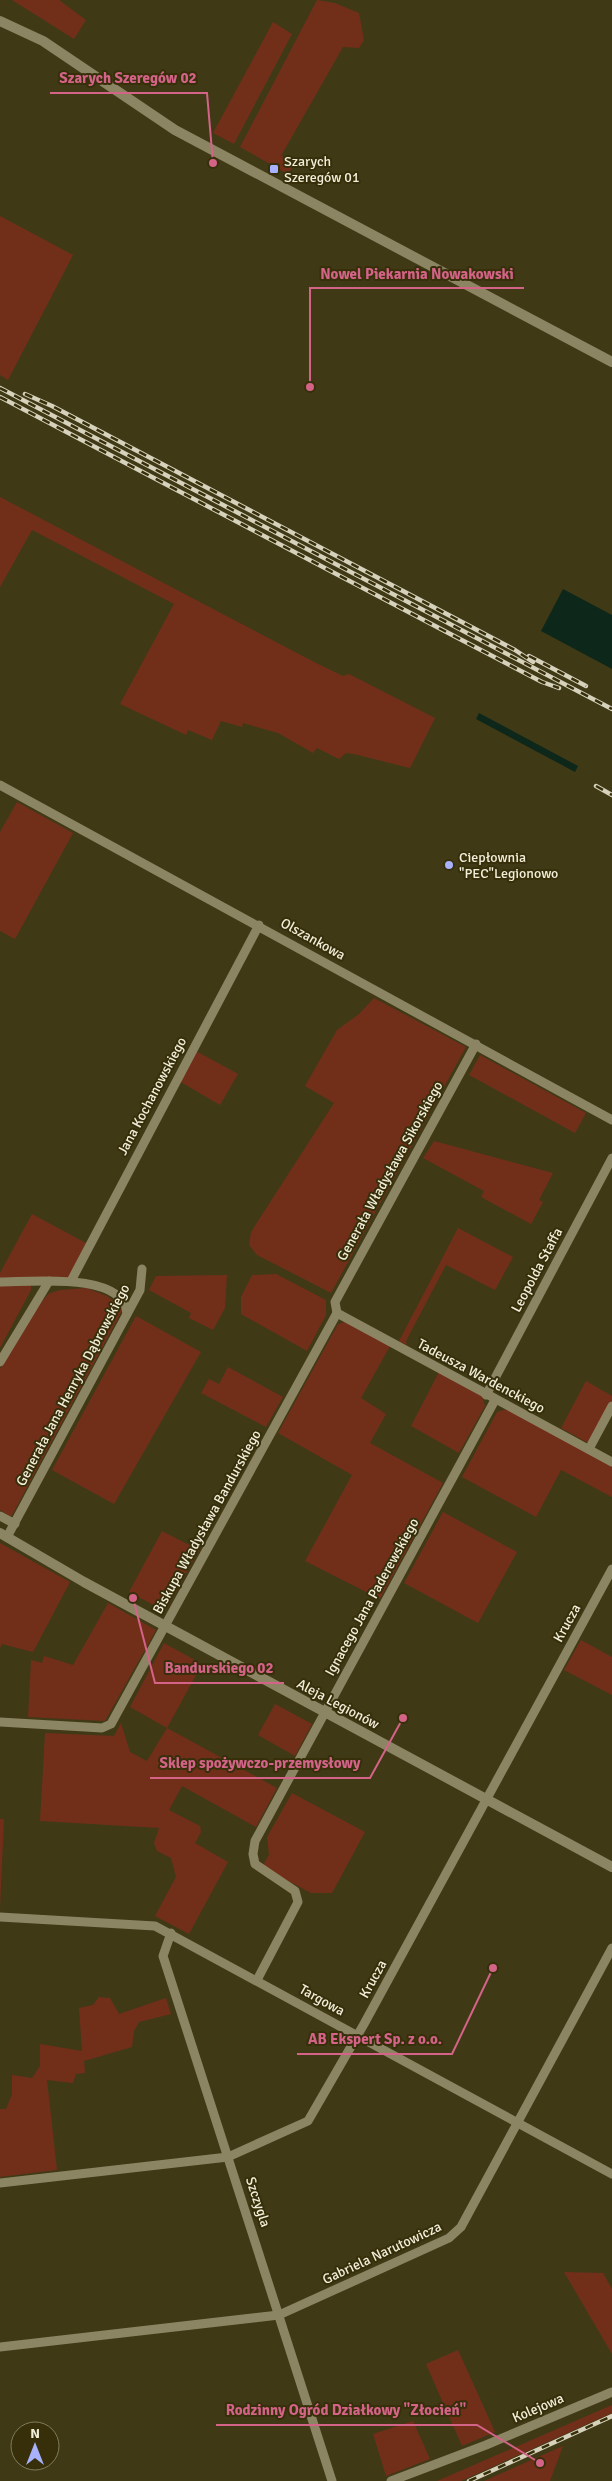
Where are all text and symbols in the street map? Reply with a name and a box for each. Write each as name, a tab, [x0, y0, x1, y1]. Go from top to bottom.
callout: Szarych Szeregów 02	[50, 63, 207, 93]
text: Szarych Szeregów 02	[59, 69, 197, 87]
place label: Szarych Szeregów 01	[284, 153, 359, 186]
marker: Szarych Szeregów 01	[268, 163, 280, 175]
callout: Nowel Piekarnia Nowakowski	[310, 258, 524, 288]
text: Nowel Piekarnia Nowakowski	[320, 265, 514, 283]
place label: Ciepłownia "PEC"Legionowo	[459, 849, 558, 882]
marker: Ciepłownia "PEC"Legionowo	[443, 859, 455, 871]
street label: Olszankowa	[278, 914, 348, 964]
street label: Jana Kochanowskiego	[114, 1034, 190, 1158]
street label: Generała Władysława Sikorskiego	[333, 1078, 447, 1264]
street label: Leopolda Staffa	[508, 1225, 566, 1315]
street label: Generała Jana Henryka Dąbrowskiego	[12, 1281, 134, 1489]
street label: Tadeusza Wardenckiego	[414, 1335, 548, 1417]
street label: Biskupa Władysława Bandurskiego	[149, 1427, 265, 1617]
street label: Ignacego Jana Paderewskiego	[321, 1515, 423, 1679]
street label: Krucza	[550, 1601, 584, 1645]
callout: Bandurskiego 02	[155, 1653, 284, 1683]
text: Bandurskiego 02	[164, 1659, 274, 1677]
street label: Aleja Legionów	[294, 1675, 382, 1733]
callout: Sklep spożywczo-przemysłowy	[150, 1748, 370, 1778]
text: Sklep spożywczo-przemysłowy	[160, 1754, 361, 1772]
street label: Krucza	[356, 1957, 390, 2001]
street label: Targowa	[296, 1981, 348, 2019]
callout: AB Ekspert Sp. z o.o.	[297, 2024, 452, 2054]
text: AB Ekspert Sp. z o.o.	[308, 2030, 442, 2048]
street label: Szczygla	[242, 2175, 274, 2229]
street label: Gabriela Narutowicza	[320, 2218, 444, 2288]
street label: Kolejowa	[510, 2390, 566, 2426]
callout: Rodzinny Ogród Działkowy "Złocień"	[216, 2395, 477, 2425]
text: Rodzinny Ogród Działkowy "Złocień"	[226, 2401, 467, 2419]
north arrow	[10, 2421, 60, 2471]
text: N	[30, 2425, 40, 2442]

